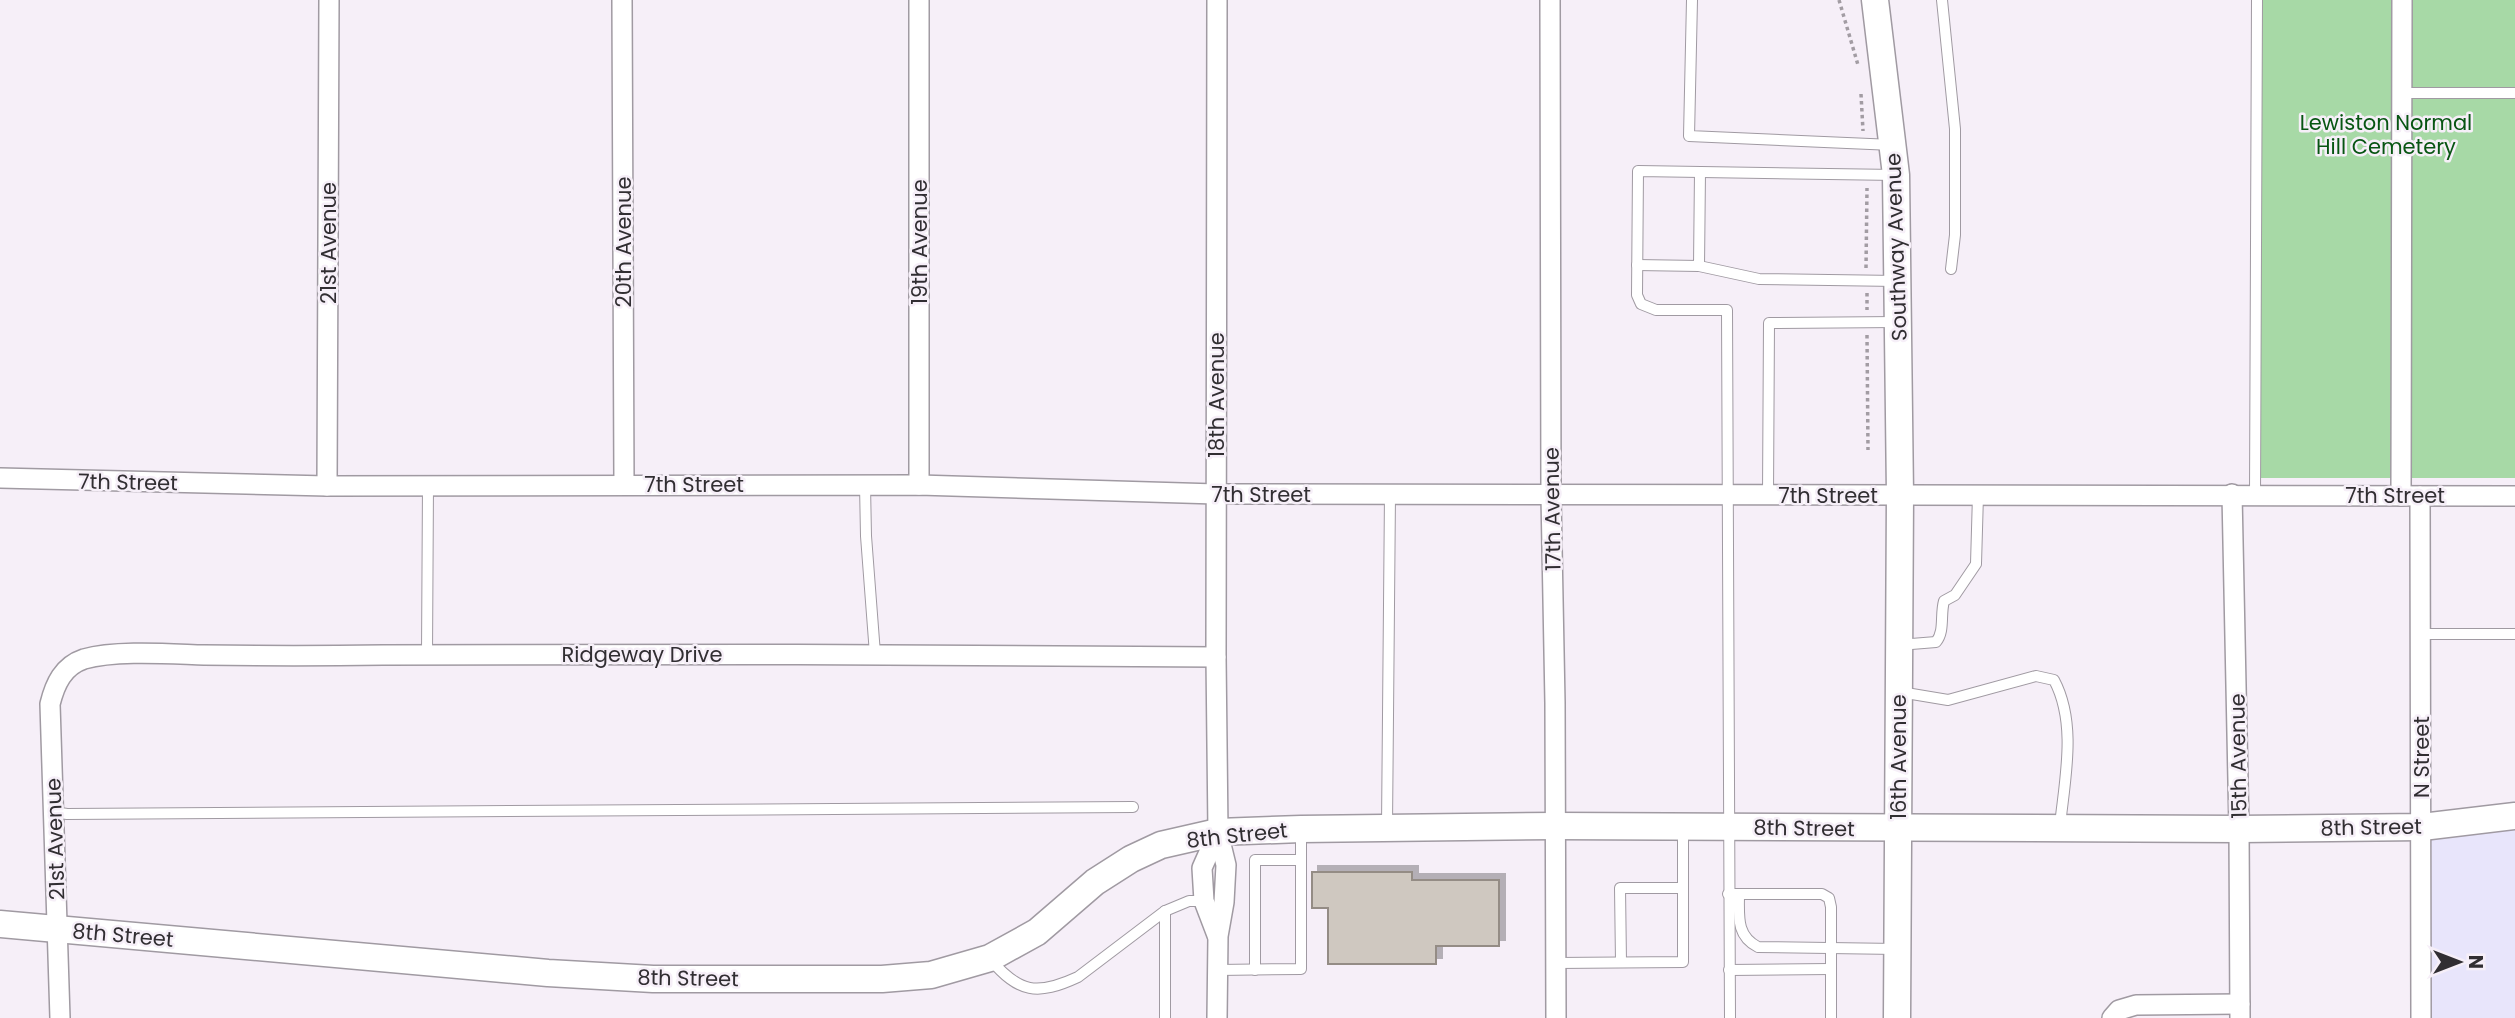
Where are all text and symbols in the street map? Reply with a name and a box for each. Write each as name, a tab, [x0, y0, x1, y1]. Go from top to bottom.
park label: Lewiston Normal Hill Cemetery	[2300, 108, 2472, 161]
street label: Southway Avenue	[1878, 153, 1914, 341]
street label: 20th Avenue	[609, 177, 638, 307]
street label: 19th Avenue	[905, 179, 934, 305]
street label: 21st Avenue	[314, 182, 343, 304]
street label: 18th Avenue	[1202, 332, 1231, 458]
street label: 17th Avenue	[1536, 447, 1568, 571]
street label: 7th Street	[78, 467, 178, 497]
street label: 7th Street	[644, 470, 744, 499]
street label: 7th Street	[1211, 480, 1311, 509]
street label: 7th Street	[1778, 481, 1878, 510]
street label: 7th Street	[2345, 481, 2445, 510]
street label: Ridgeway Drive	[562, 640, 722, 669]
street label: 15th Avenue	[2222, 693, 2254, 819]
street label: 16th Avenue	[1884, 694, 1913, 820]
street label: N Street	[2407, 716, 2436, 798]
street label: 21st Avenue	[38, 778, 72, 900]
street label: 8th Street	[2320, 812, 2422, 842]
street label: 8th Street	[1753, 813, 1855, 843]
street label: 8th Street	[1185, 815, 1289, 855]
street label: 8th Street	[71, 916, 175, 954]
north arrow	[2424, 927, 2494, 997]
text: N	[2462, 955, 2489, 969]
street label: 8th Street	[637, 963, 739, 993]

